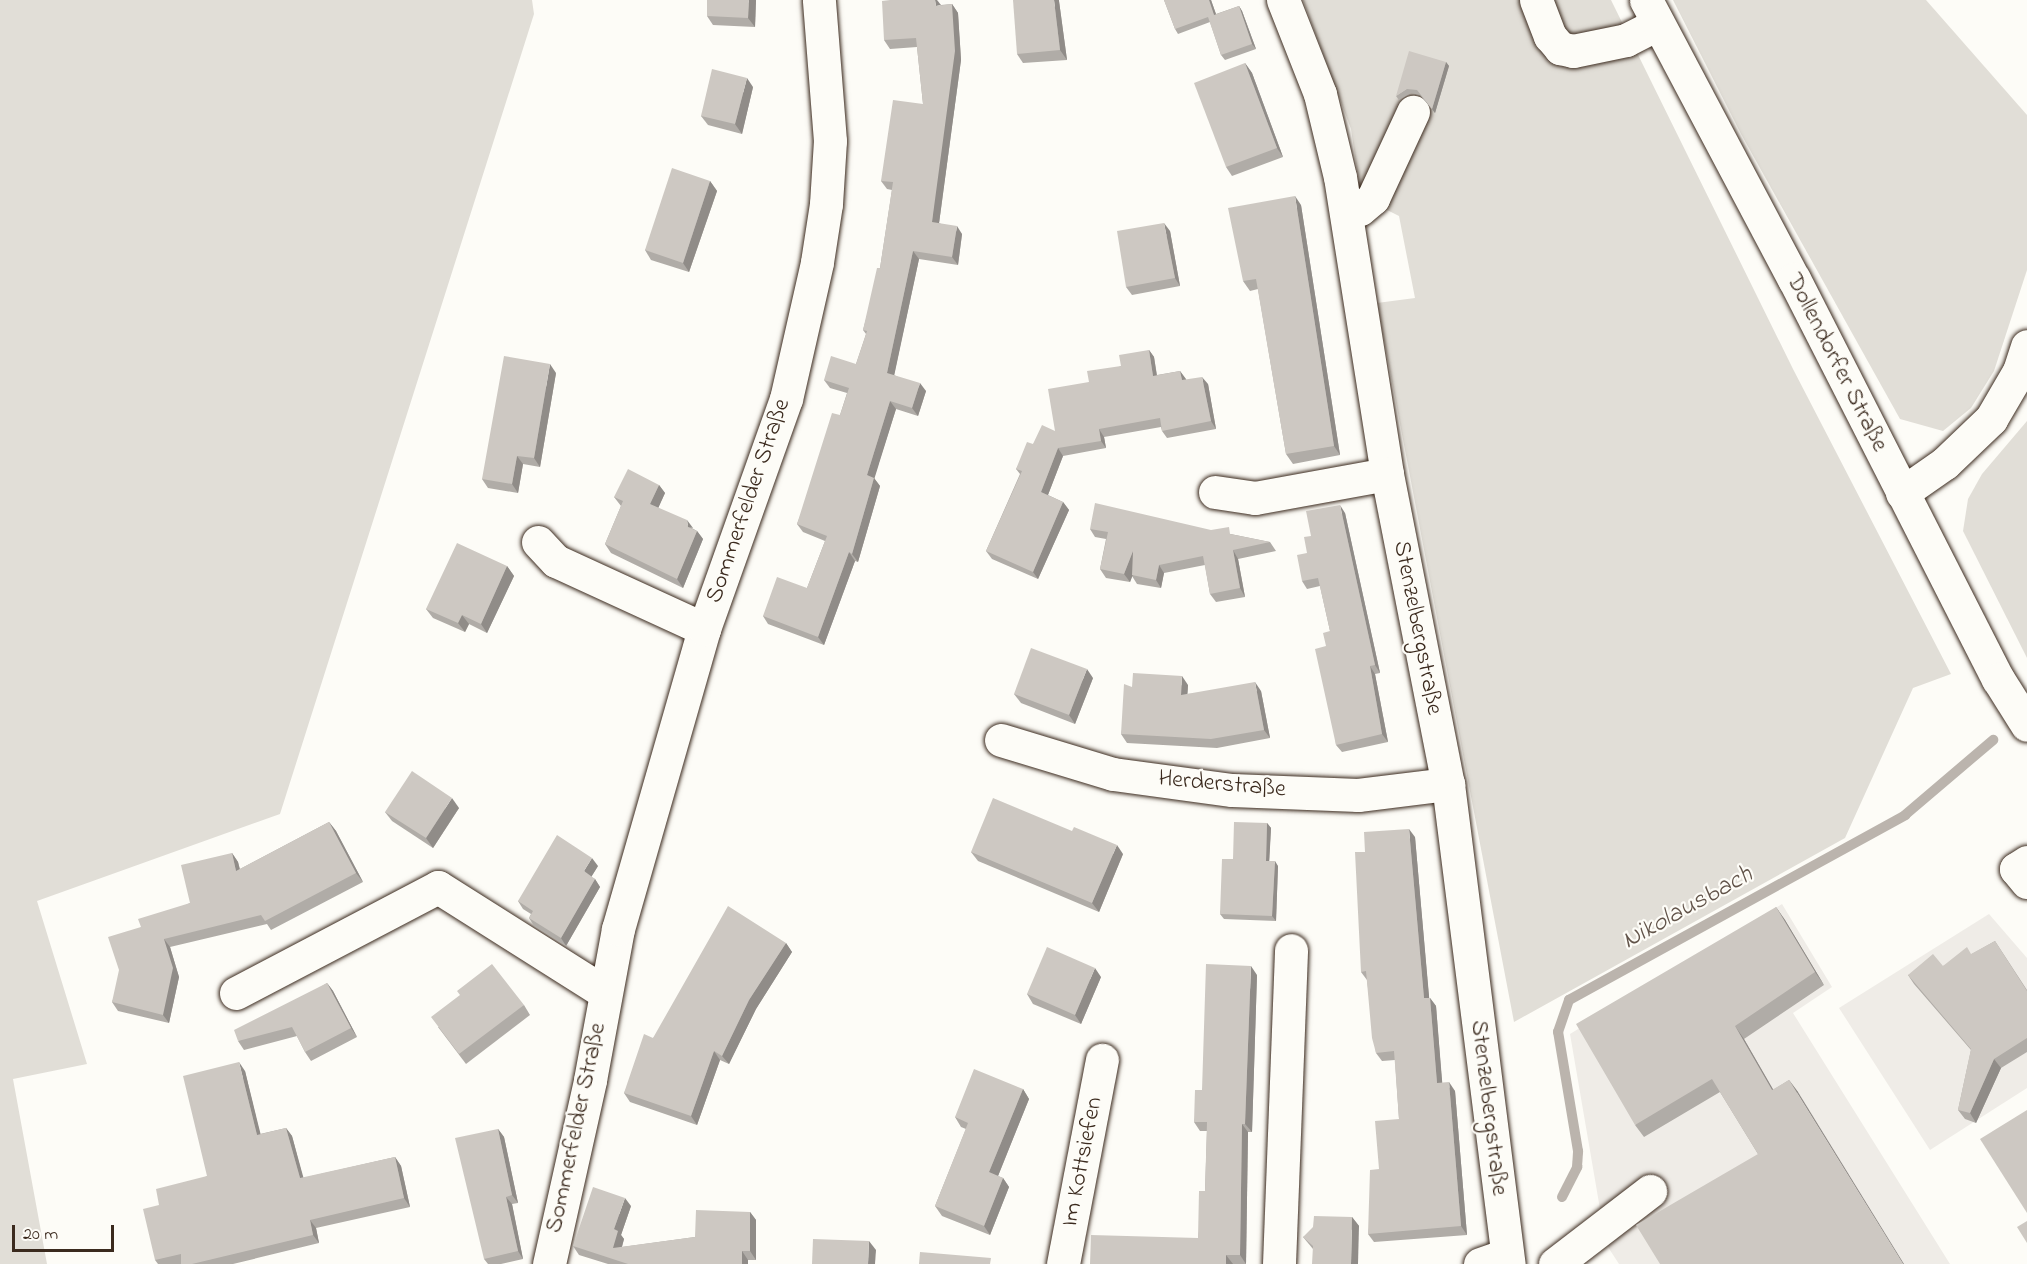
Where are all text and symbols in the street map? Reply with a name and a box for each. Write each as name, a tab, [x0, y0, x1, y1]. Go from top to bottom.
street label: Dollendorfer Straße	[1779, 269, 1893, 457]
street label: Sommerfelder Straße	[701, 395, 797, 607]
street label: Stenzelbergstraße	[1386, 539, 1448, 717]
street label: Herderstraße	[1157, 765, 1287, 805]
water label: Nikolausbach	[1617, 860, 1759, 958]
street label: Stenzelbergstraße	[1463, 1019, 1513, 1197]
street label: Sommerfelder Straße	[541, 1020, 613, 1236]
street label: Im Kottsiefen	[1056, 1095, 1110, 1229]
scale bar	[15, 1213, 117, 1251]
text: 20 m	[23, 1222, 58, 1248]

